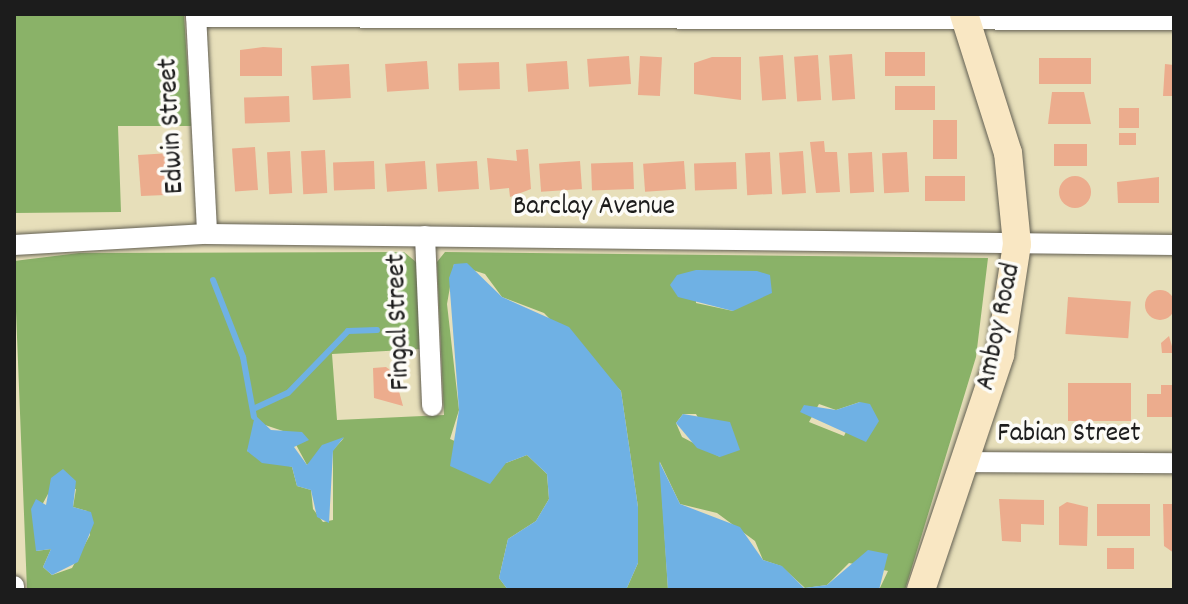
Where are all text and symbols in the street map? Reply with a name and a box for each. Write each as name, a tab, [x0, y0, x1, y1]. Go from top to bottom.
street label: Edwin Street	[153, 57, 193, 195]
street label: Barclay Avenue	[513, 191, 675, 225]
street label: Fingal Street	[381, 253, 419, 391]
street label: Amboy Road	[970, 260, 1030, 394]
street label: Fabian Street	[997, 418, 1141, 452]

